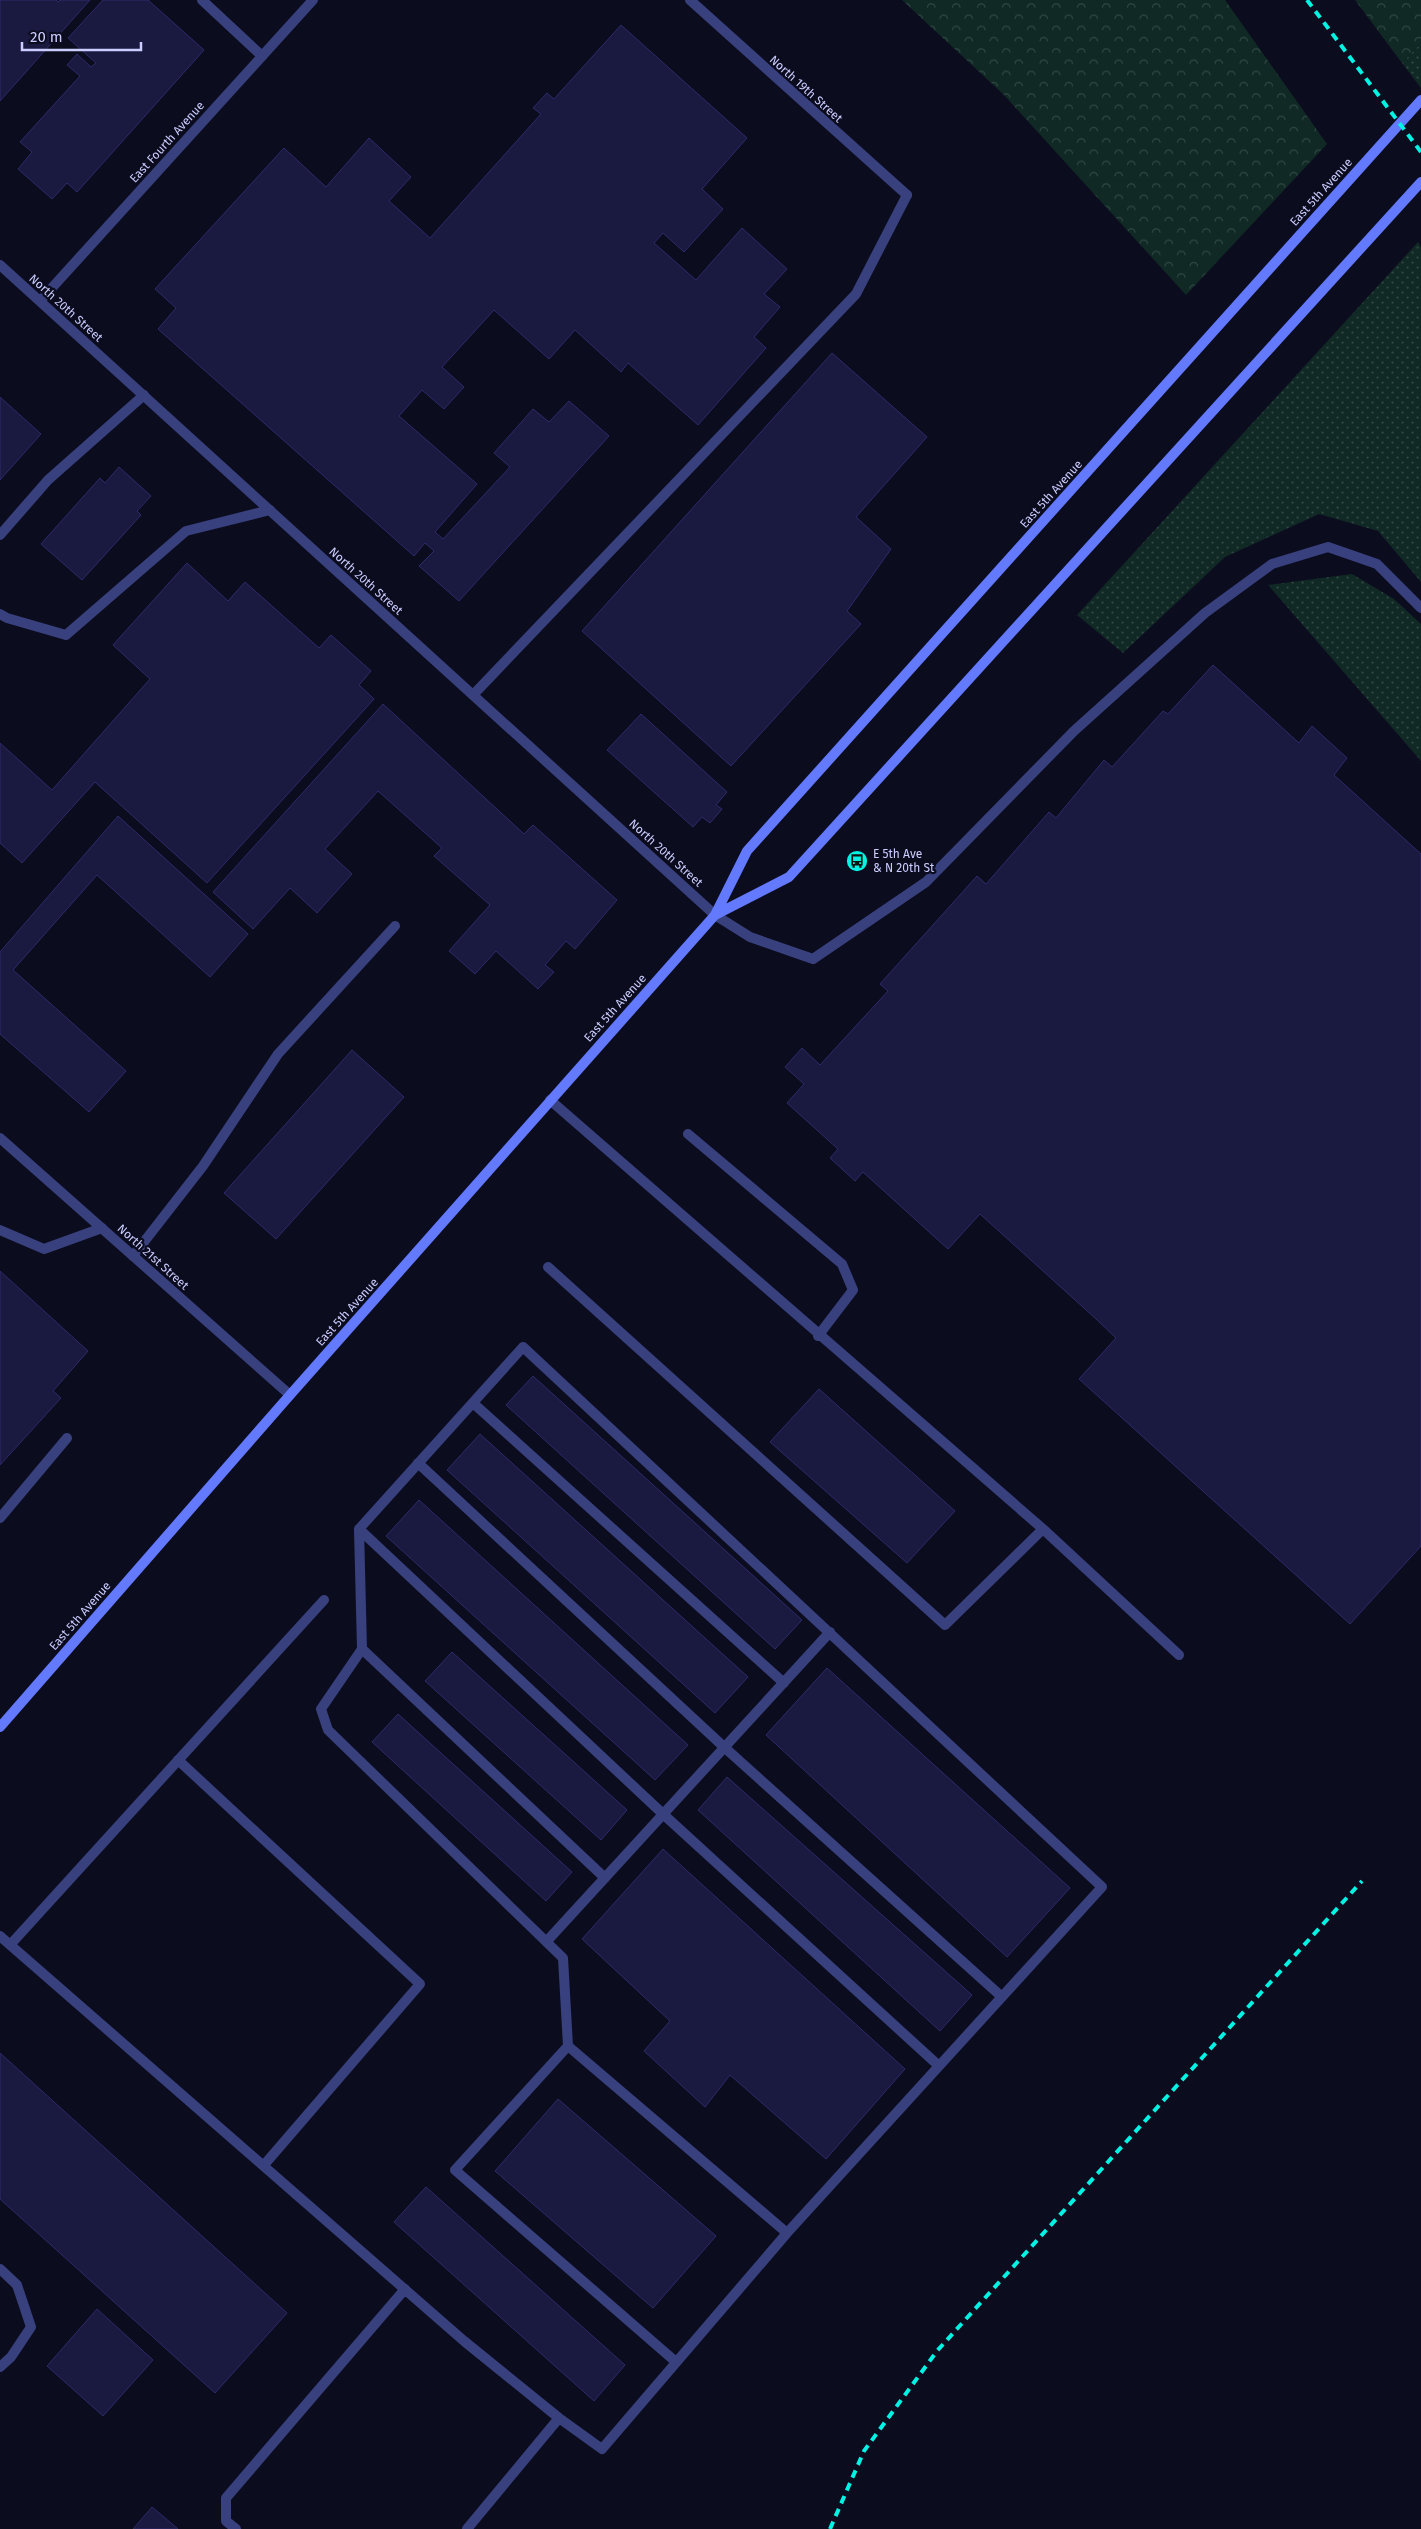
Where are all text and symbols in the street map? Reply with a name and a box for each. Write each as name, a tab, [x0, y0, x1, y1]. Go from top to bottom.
scale bar	[22, 20, 141, 52]
text: 20 m	[30, 28, 63, 46]
street label: North 19th Street	[767, 53, 846, 126]
street label: East Fourth Avenue	[127, 99, 207, 185]
street label: East 5th Avenue	[1287, 155, 1355, 229]
street label: North 20th Street	[26, 271, 106, 345]
street label: East 5th Avenue	[1017, 457, 1085, 531]
street label: North 20th Street	[326, 544, 406, 618]
street label: North 20th Street	[626, 816, 706, 890]
place label: E 5th Ave & N 20th St	[873, 847, 935, 875]
bus stop icon: E 5th Ave & N 20th St	[845, 849, 869, 873]
street label: East 5th Avenue	[581, 971, 649, 1045]
street label: North 21st Street	[115, 1221, 192, 1293]
street label: East 5th Avenue	[313, 1275, 381, 1349]
street label: East 5th Avenue	[46, 1579, 114, 1653]

